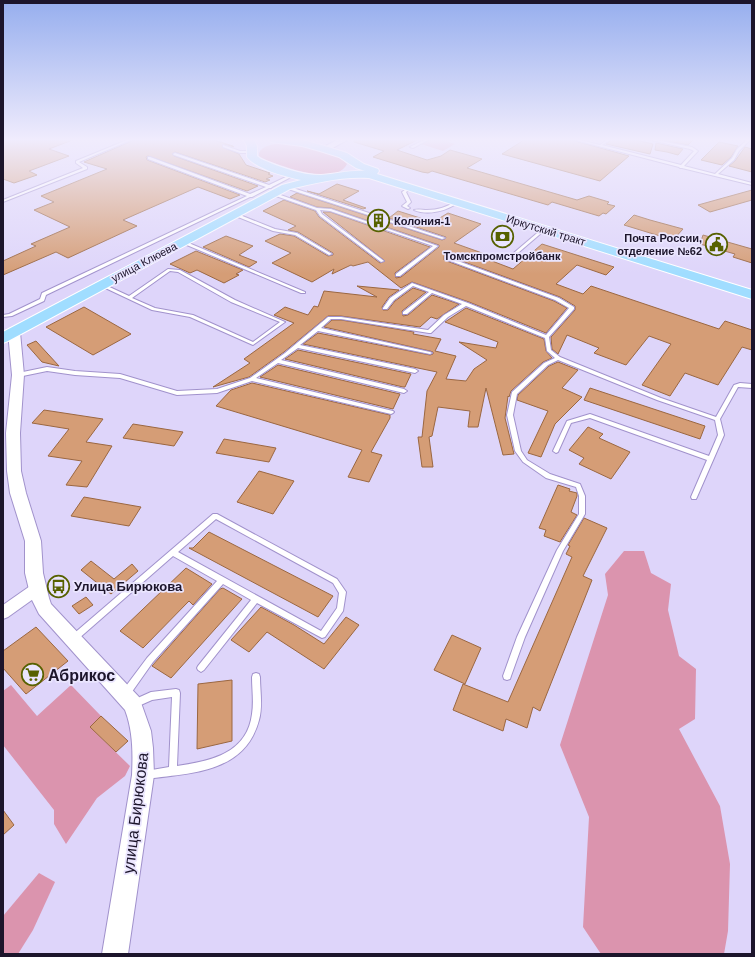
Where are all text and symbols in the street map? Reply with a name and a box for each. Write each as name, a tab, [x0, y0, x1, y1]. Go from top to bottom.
building icon: Колония-1	[365, 208, 391, 234]
street label: Иркутский тракт	[505, 212, 587, 248]
place label: Колония-1	[394, 215, 450, 227]
bank icon: Томскпромстройбанк	[489, 223, 515, 249]
public building icon: Почта России, отделение №62	[704, 231, 730, 257]
place label: Почта России, отделение №62	[617, 232, 702, 257]
street label: улица Клюева	[109, 239, 180, 284]
place label: Томскпромстройбанк	[444, 250, 561, 262]
bus stop icon: Улица Бирюкова	[46, 573, 72, 599]
place label: Улица Бирюкова	[74, 579, 183, 594]
supermarket icon: Абрикос	[20, 662, 46, 688]
place label: Абрикос	[48, 667, 115, 684]
street label: улица Бирюкова	[120, 751, 151, 875]

